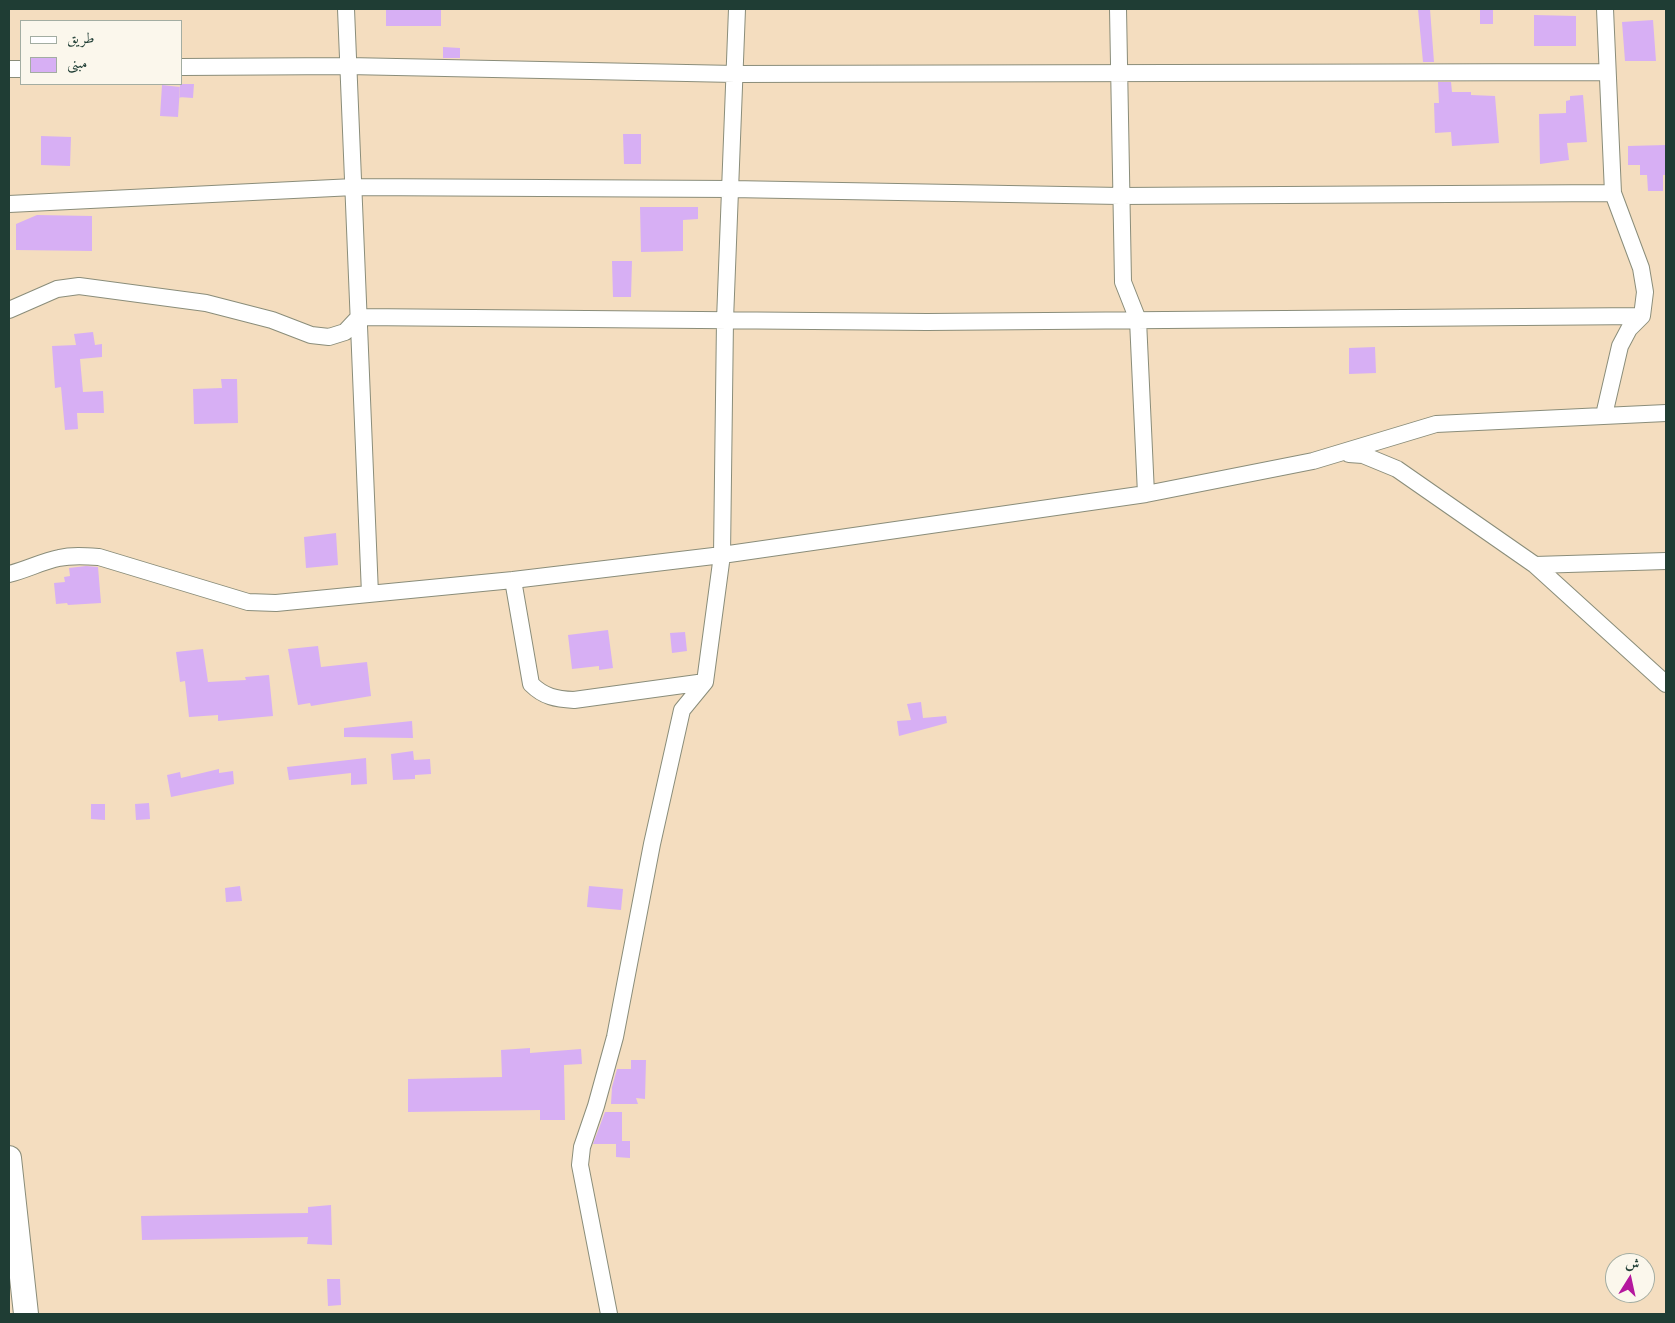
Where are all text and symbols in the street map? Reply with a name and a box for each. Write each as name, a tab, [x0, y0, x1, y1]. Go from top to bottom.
legend	[20, 20, 182, 85]
text: طريق	[67, 29, 94, 48]
text: مبنى	[67, 54, 87, 73]
north arrow	[1605, 1253, 1655, 1303]
text: ش	[1624, 1254, 1641, 1274]

